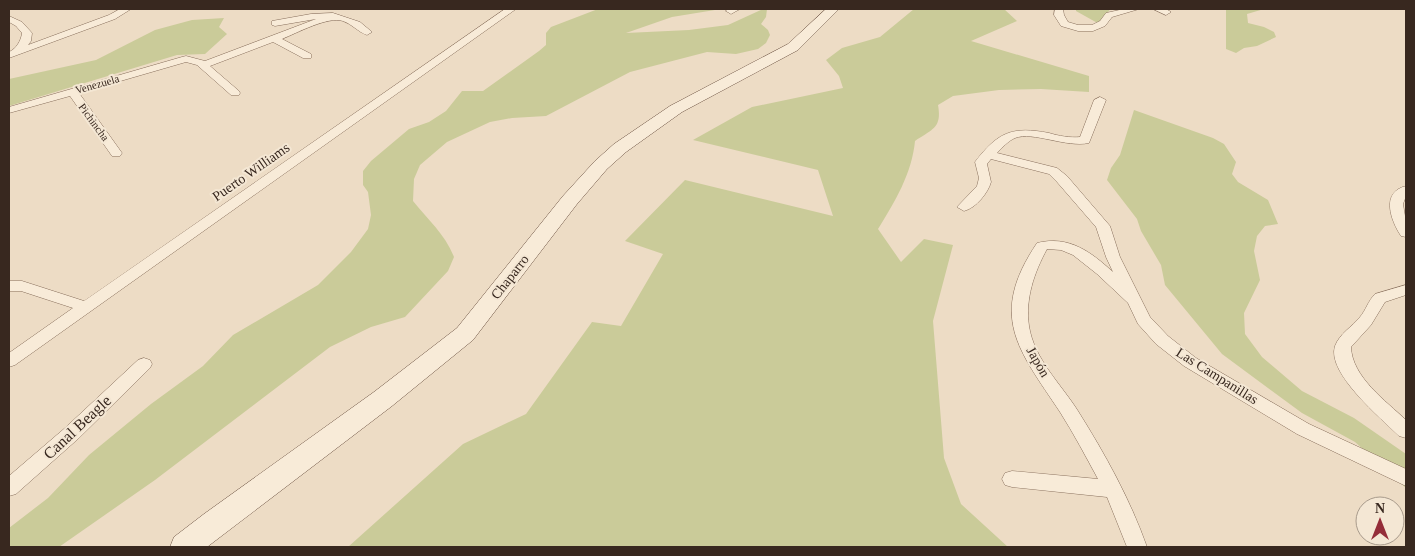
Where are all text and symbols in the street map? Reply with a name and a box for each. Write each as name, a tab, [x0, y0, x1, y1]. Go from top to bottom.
street label: Venezuela	[74, 72, 120, 96]
street label: Pichincha	[76, 101, 112, 143]
street label: Puerto Williams	[210, 140, 292, 204]
street label: Chaparro	[488, 252, 532, 302]
street label: Japón	[1023, 344, 1053, 380]
street label: Las Campanillas	[1173, 345, 1261, 407]
street label: Canal Beagle	[40, 392, 115, 463]
north arrow	[1355, 496, 1405, 546]
text: N	[1375, 501, 1385, 516]

